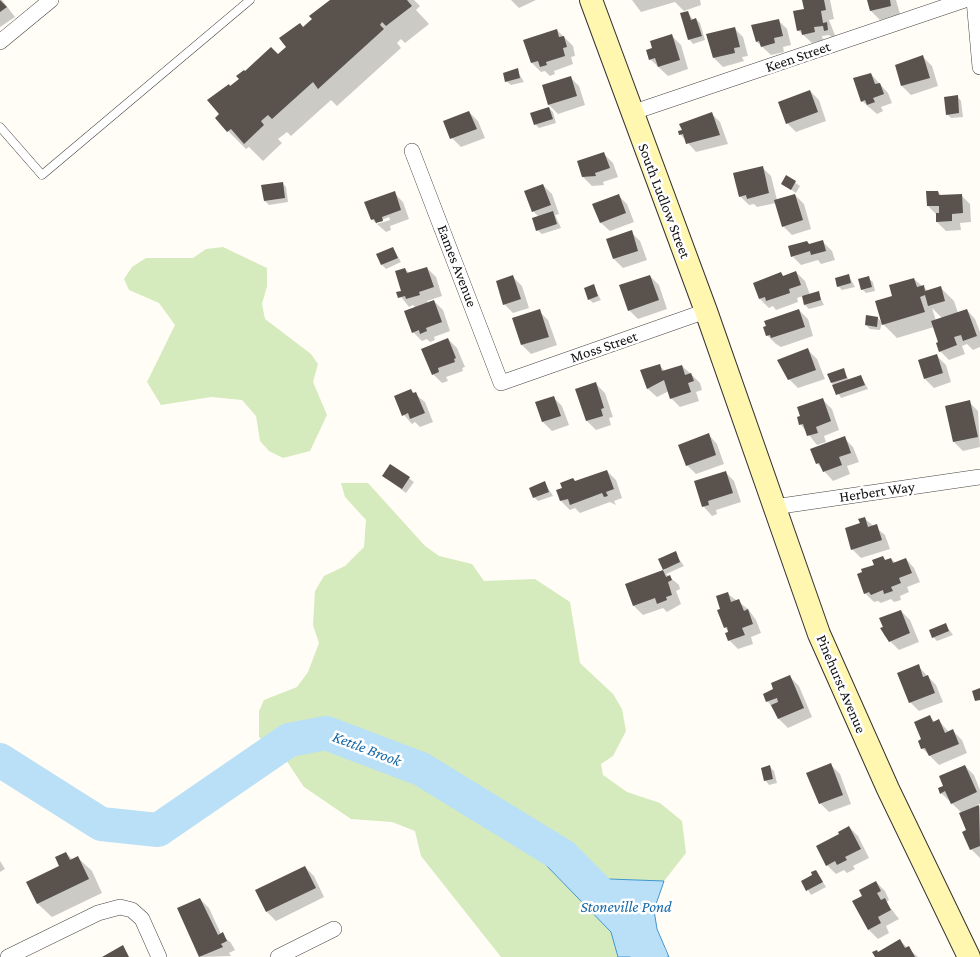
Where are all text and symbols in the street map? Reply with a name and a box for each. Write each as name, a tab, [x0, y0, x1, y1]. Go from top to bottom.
street label: Keen Street	[763, 37, 833, 77]
street label: South Ludlow Street	[634, 141, 694, 261]
street label: Eames Avenue	[433, 222, 481, 310]
street label: Moss Street	[568, 327, 640, 367]
street label: Herbert Way	[838, 478, 916, 506]
street label: Pinehurst Avenue	[812, 632, 870, 736]
water label: Kettle Brook	[330, 727, 404, 771]
water label: Stoneville Pond	[580, 897, 672, 917]

